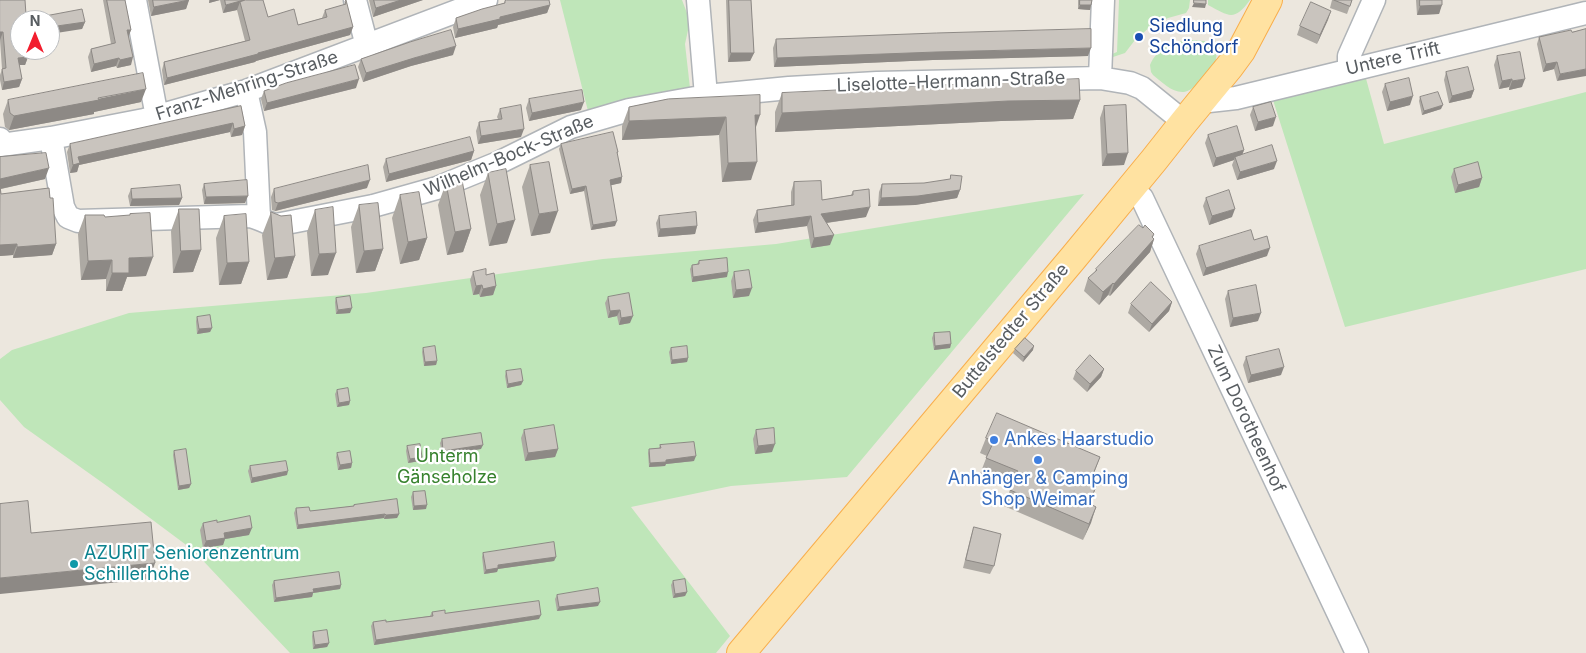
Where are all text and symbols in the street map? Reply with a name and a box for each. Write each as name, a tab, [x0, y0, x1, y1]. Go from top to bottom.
north arrow	[10, 10, 60, 60]
text: N	[30, 12, 40, 29]
place label: Siedlung Schöndorf	[1149, 16, 1238, 58]
marker: Siedlung Schöndorf	[1133, 31, 1145, 43]
street label: Untere Trift	[1344, 38, 1442, 80]
street label: Franz-Mehring-Straße	[153, 46, 341, 126]
street label: Liselotte-Herrmann-Straße	[836, 67, 1066, 97]
street label: Wilhelm-Bock-Straße	[421, 110, 597, 202]
street label: Buttelstedter Straße	[948, 259, 1074, 403]
street label: Zum Dorotheenhof	[1202, 342, 1290, 496]
place label: Ankes Haarstudio	[1004, 429, 1154, 451]
marker: Ankes Haarstudio	[988, 434, 1000, 446]
park label: Unterm Gänseholze	[397, 446, 497, 488]
marker: Anhänger & Camping Shop Weimar	[1032, 454, 1044, 466]
place label: Anhänger & Camping Shop Weimar	[948, 468, 1128, 510]
place label: AZURIT Seniorenzentrum Schillerhöhe	[84, 543, 300, 586]
marker: AZURIT Seniorenzentrum Schillerhöhe	[68, 558, 80, 570]

